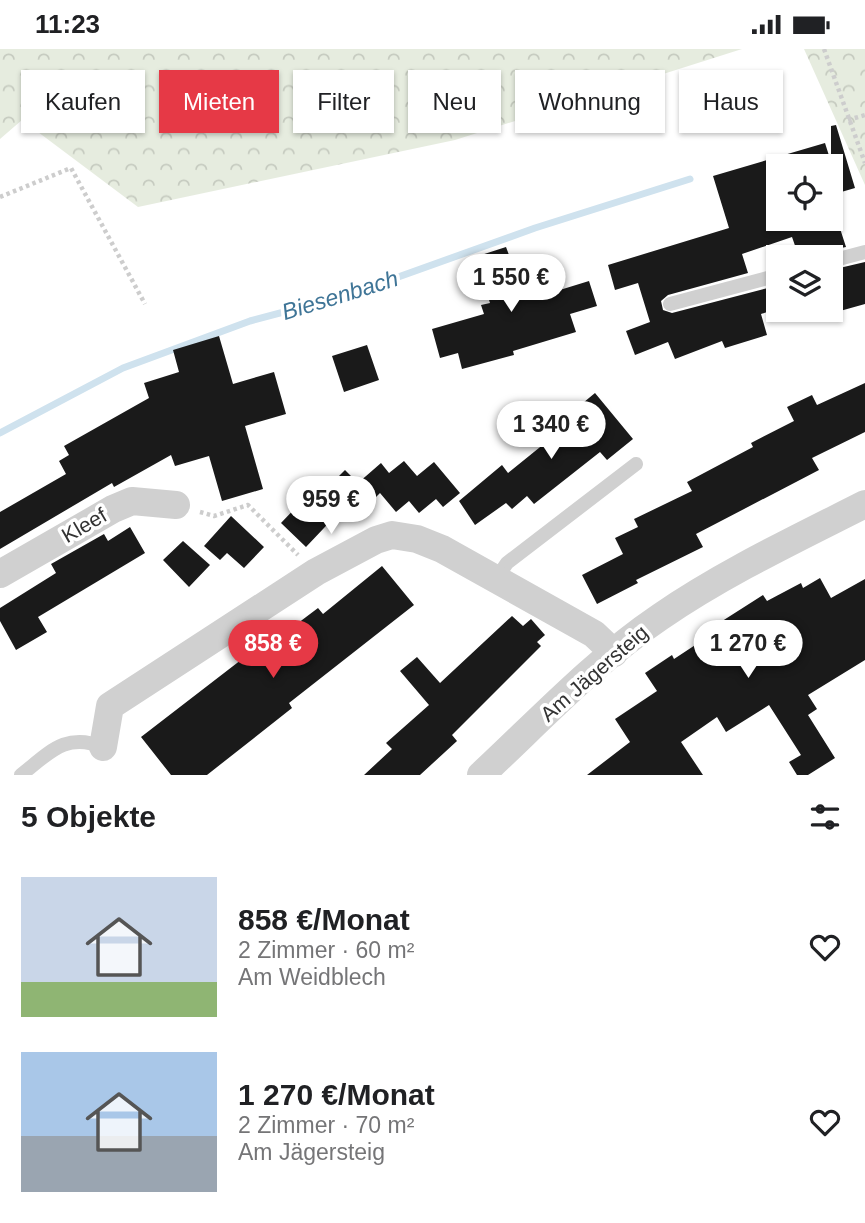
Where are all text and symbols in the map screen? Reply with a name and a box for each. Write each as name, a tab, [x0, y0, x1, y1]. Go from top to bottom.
text: 11:23	[35, 9, 100, 39]
chip: Kaufen	[21, 70, 145, 133]
chip: Mieten	[159, 70, 279, 133]
chip: Filter	[293, 70, 394, 133]
chip: Neu	[408, 70, 501, 133]
chip: Wohnung	[515, 70, 665, 133]
chip: Haus	[679, 70, 783, 133]
map controls	[766, 154, 843, 322]
button: locate	[766, 154, 843, 231]
button: layers	[766, 245, 843, 322]
pin: 1 550 €	[446, 254, 576, 314]
text: 1 550 €	[473, 264, 549, 290]
water label: Biesenbach	[279, 265, 401, 325]
pin: 1 340 €	[486, 401, 616, 461]
text: 1 340 €	[513, 411, 589, 437]
pin: 959 €	[282, 477, 380, 536]
text: 959 €	[302, 486, 360, 512]
street label: Kleef	[58, 503, 111, 547]
street label: Am Jägersteig	[536, 620, 652, 726]
pin: 858 €	[224, 621, 322, 680]
pin: 1 270 €	[683, 621, 813, 680]
text: 858 €	[244, 630, 302, 656]
text: 1 270 €	[710, 630, 786, 656]
icon: filters	[806, 798, 844, 836]
text: 5 Objekte	[21, 800, 156, 833]
text: 858 €/Monat	[238, 903, 410, 936]
icon: home	[77, 905, 161, 989]
icon: heart	[806, 928, 844, 966]
text: 2 Zimmer · 60 m²	[238, 937, 414, 963]
text: Am Weidblech	[238, 964, 386, 990]
text: 1 270 €/Monat	[238, 1078, 435, 1111]
icon: home	[77, 1080, 161, 1164]
icon: heart	[806, 1103, 844, 1141]
text: 2 Zimmer · 70 m²	[238, 1112, 414, 1138]
text: Am Jägersteig	[238, 1139, 385, 1165]

